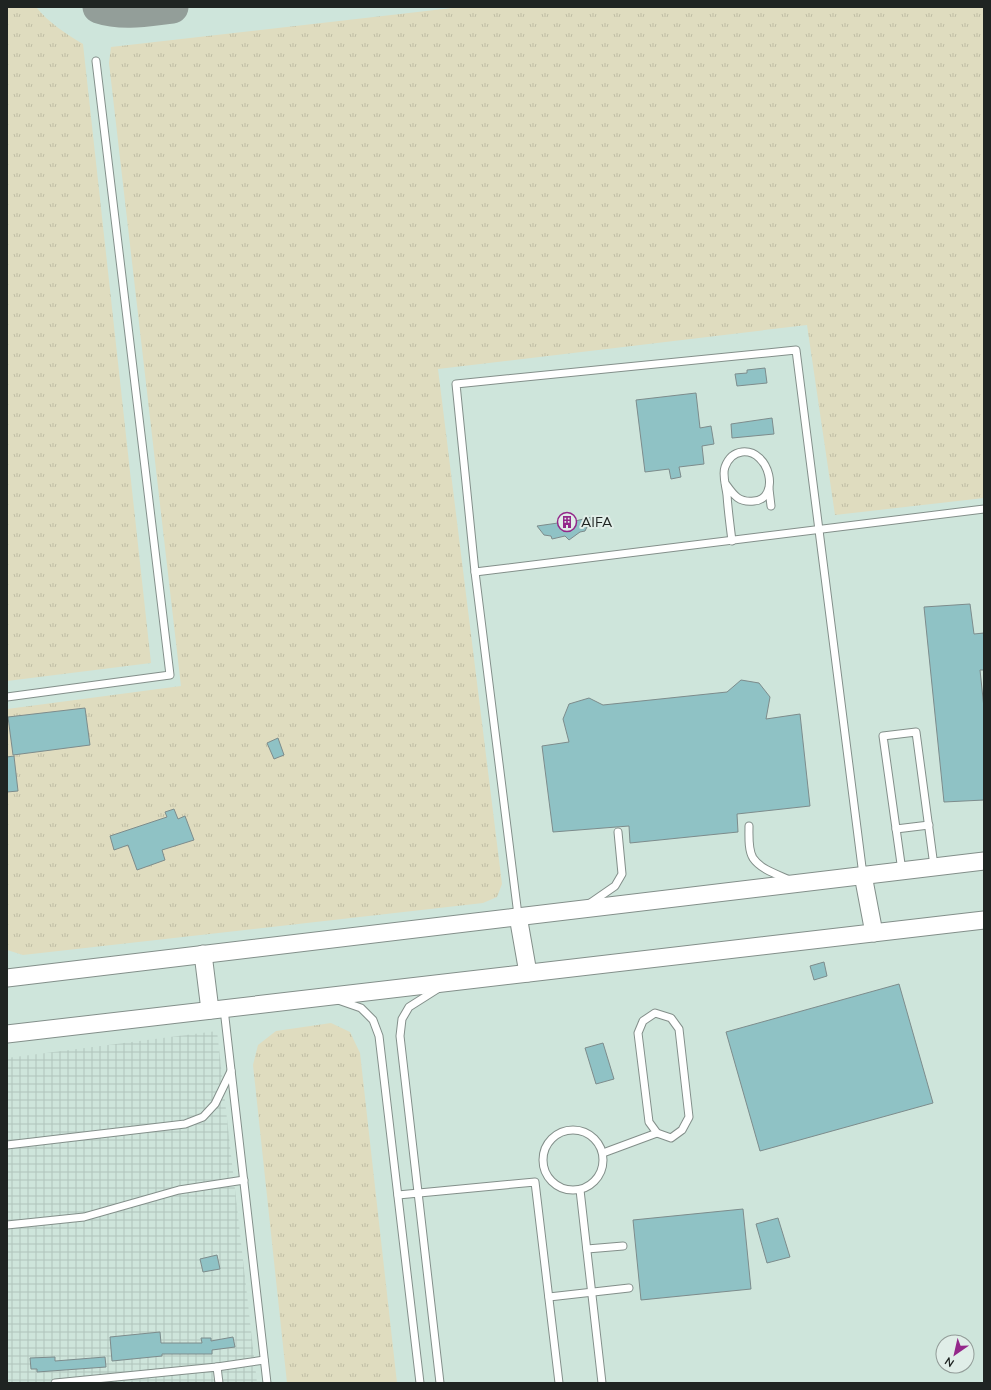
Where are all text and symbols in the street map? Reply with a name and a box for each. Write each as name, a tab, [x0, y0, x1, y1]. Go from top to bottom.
building icon: AIFA	[556, 511, 578, 533]
place label: AIFA	[581, 513, 613, 531]
north arrow	[935, 1334, 975, 1374]
text: N	[942, 1354, 957, 1370]

